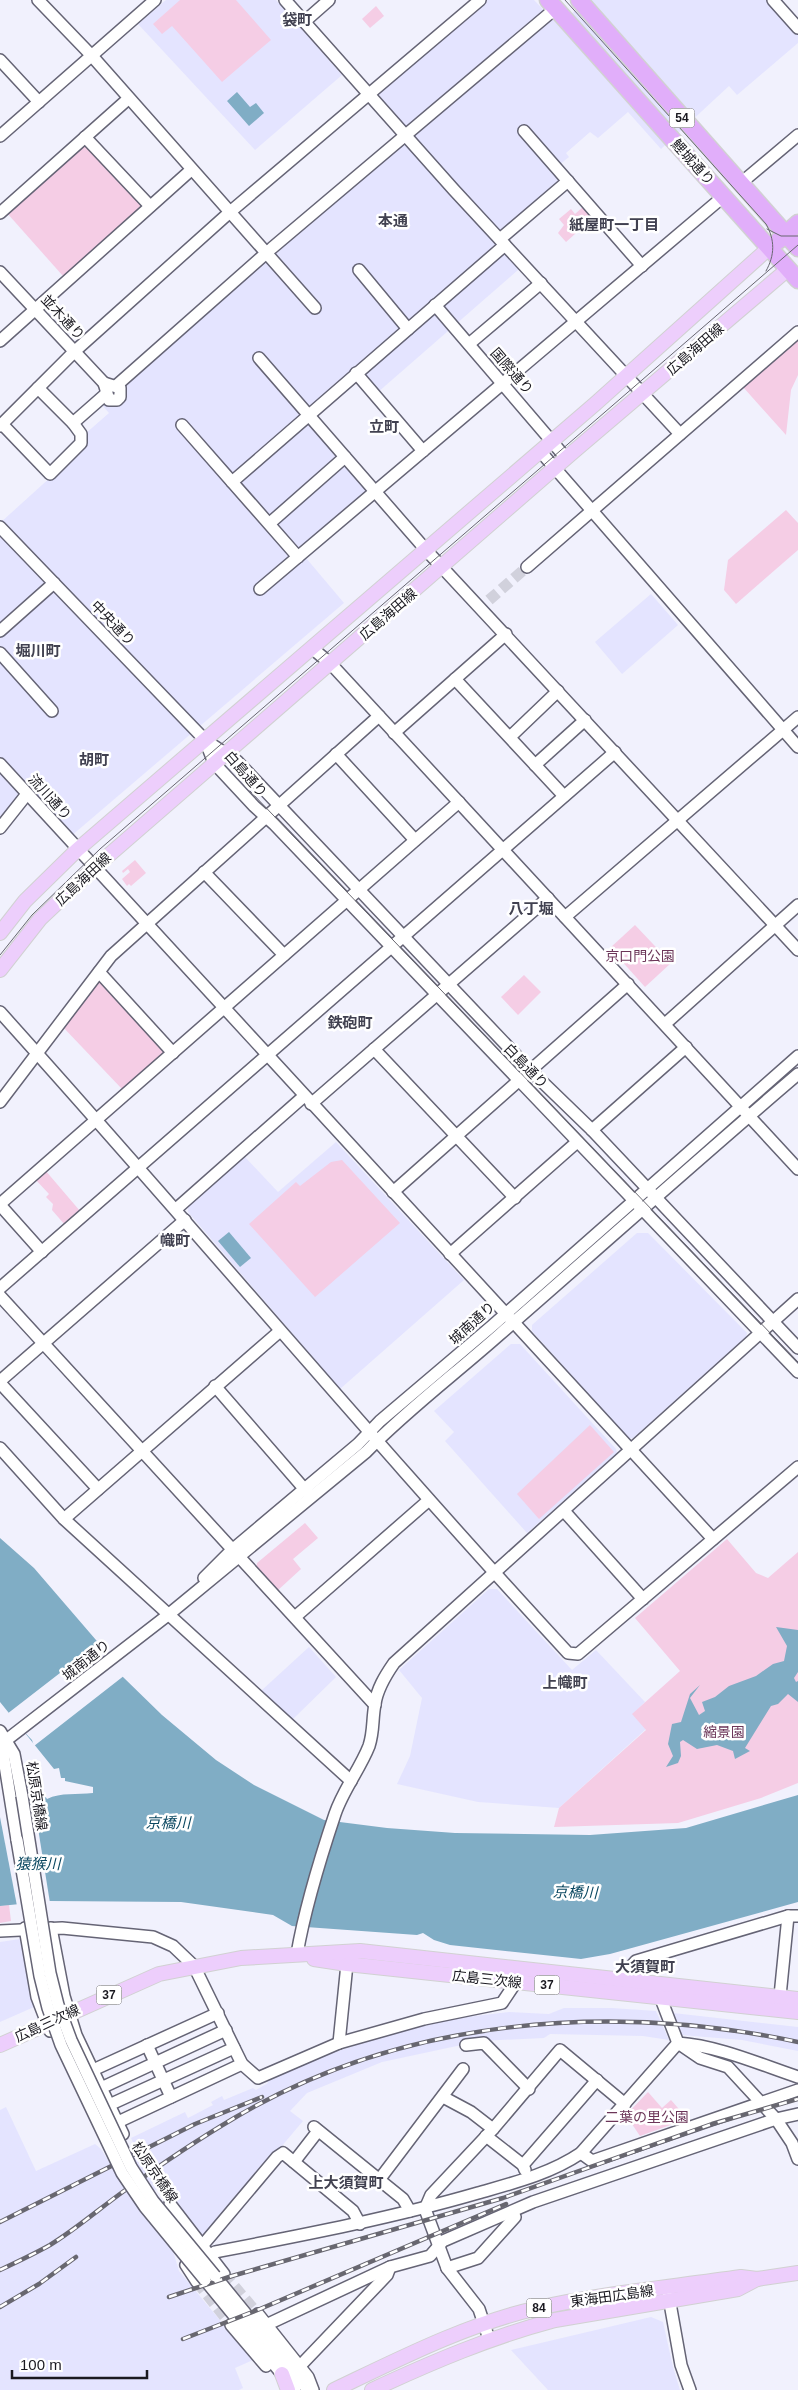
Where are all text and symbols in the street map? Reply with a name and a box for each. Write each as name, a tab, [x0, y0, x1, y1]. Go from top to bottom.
district label: 袋町	[282, 11, 312, 28]
road number: 54	[670, 109, 694, 128]
street label: 鯉城通り	[668, 136, 718, 188]
district label: 本通	[378, 212, 408, 229]
district label: 紙屋町一丁目	[569, 216, 659, 233]
street label: 並木通り	[38, 291, 88, 343]
street label: 広島海田線	[663, 320, 727, 378]
street label: 国際通り	[488, 345, 536, 397]
district label: 立町	[369, 418, 399, 435]
street label: 広島海田線	[356, 585, 420, 643]
street label: 中央通り	[88, 597, 138, 649]
district label: 堀川町	[15, 642, 61, 659]
street label: 白島通り	[222, 748, 270, 800]
district label: 胡町	[79, 751, 109, 768]
street label: 流川通り	[25, 771, 75, 823]
street label: 広島海田線	[52, 849, 114, 909]
district label: 八丁堀	[508, 900, 554, 917]
park label: 京口門公園	[605, 948, 675, 964]
district label: 鉄砲町	[327, 1014, 373, 1031]
street label: 白島通り	[501, 1040, 551, 1092]
district label: 幟町	[160, 1232, 190, 1249]
street label: 城南通り	[446, 1298, 498, 1348]
street label: 城南通り	[59, 1636, 113, 1684]
district label: 上幟町	[542, 1674, 588, 1691]
park label: 縮景園	[703, 1724, 745, 1740]
street label: 松原京橋線	[24, 1760, 50, 1832]
water label: 京橋川	[145, 1814, 192, 1831]
water label: 猿猴川	[15, 1855, 62, 1872]
water label: 京橋川	[552, 1883, 600, 1901]
district label: 大須賀町	[615, 1958, 675, 1975]
street label: 広島三次線	[451, 1967, 523, 1991]
road number: 37	[534, 1976, 560, 1994]
road number: 37	[96, 1986, 122, 2004]
street label: 広島三次線	[12, 2001, 82, 2045]
park label: 二葉の里公園	[605, 2109, 689, 2125]
street label: 松原京橋線	[129, 2139, 181, 2205]
district label: 上大須賀町	[308, 2174, 384, 2191]
street label: 東海田広島線	[569, 2282, 655, 2310]
road number: 84	[526, 2298, 552, 2318]
scale bar	[12, 2348, 148, 2380]
text: 100 m	[20, 2356, 62, 2373]

